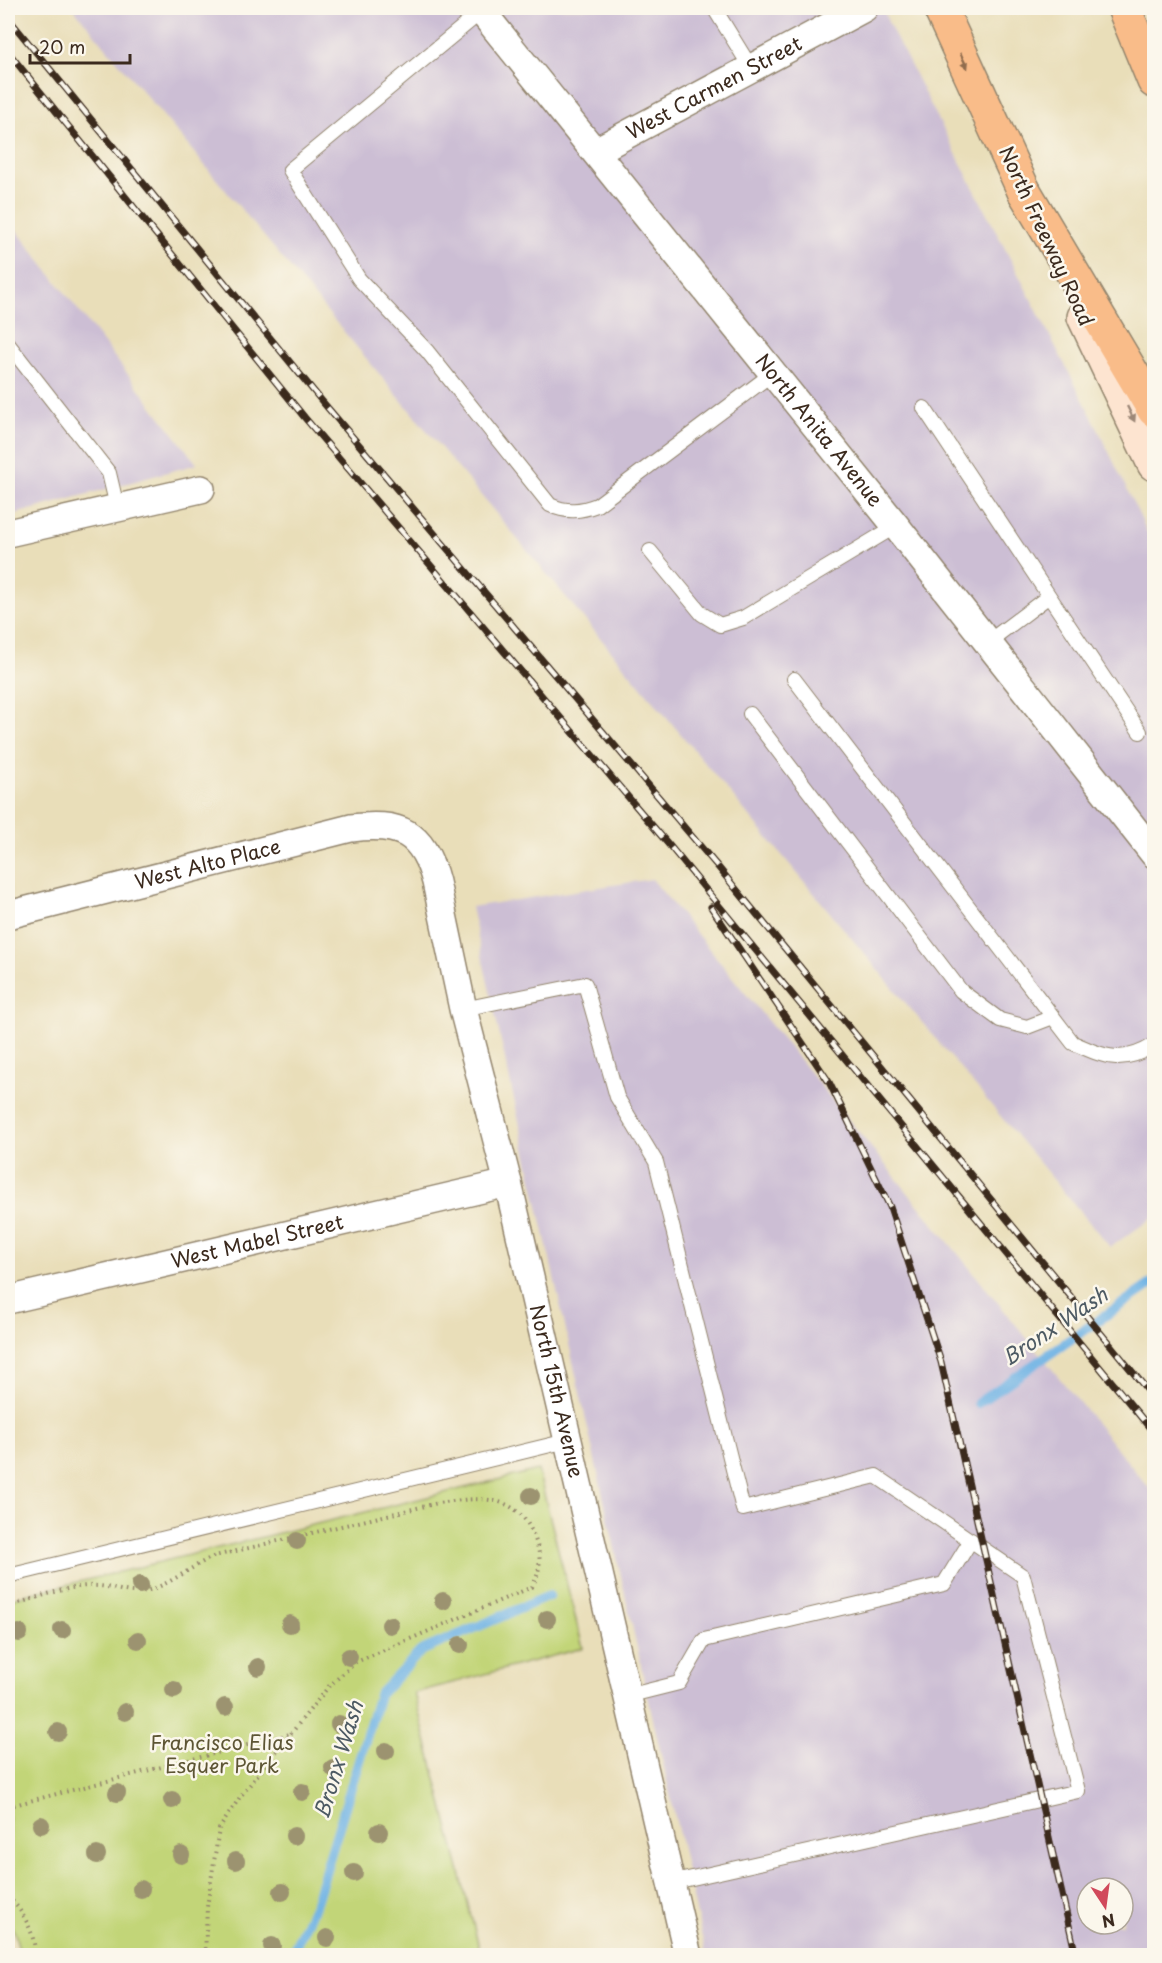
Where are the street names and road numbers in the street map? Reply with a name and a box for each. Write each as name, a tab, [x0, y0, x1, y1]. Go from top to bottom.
street label: West Carmen Street	[620, 28, 807, 146]
street label: North Freeway Road	[992, 141, 1102, 330]
street label: North Anita Avenue	[749, 347, 891, 513]
street label: West Alto Place	[131, 830, 283, 896]
street label: West Mabel Street	[168, 1206, 346, 1275]
street label: North 15th Avenue	[523, 1301, 592, 1481]

